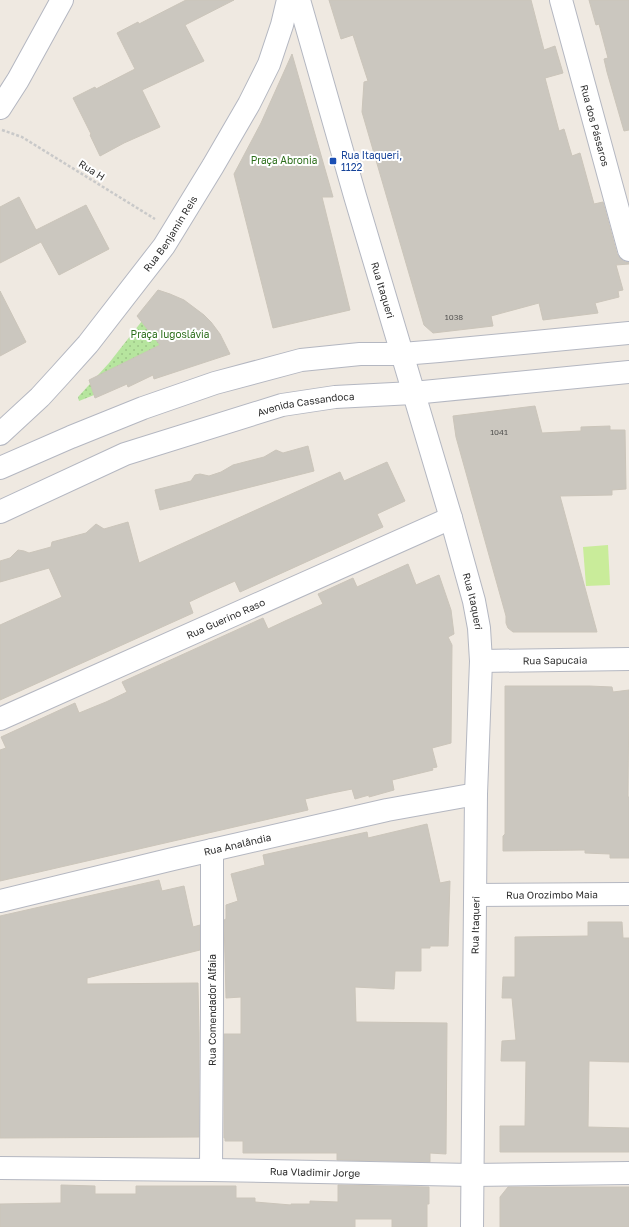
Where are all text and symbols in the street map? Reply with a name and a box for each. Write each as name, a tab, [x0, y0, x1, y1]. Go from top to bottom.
street label: Rua dos Pássaros	[578, 83, 612, 168]
place label: Rua Itaqueri, 1122	[341, 149, 402, 173]
park label: Praça Abronia	[251, 154, 317, 166]
marker: Rua Itaqueri, 1122	[328, 156, 338, 166]
street label: Rua H	[77, 157, 107, 183]
street label: Rua Benjamin Reis	[141, 193, 200, 274]
street label: Rua Itaqueri	[369, 260, 397, 320]
house number: 1038	[445, 312, 463, 322]
park label: Praça Iugoslávia	[131, 328, 209, 340]
street label: Avenida Cassandoca	[256, 390, 355, 418]
house number: 1041	[490, 427, 508, 437]
street label: Rua Itaqueri	[460, 571, 485, 630]
street label: Rua Guerino Raso	[184, 596, 267, 641]
street label: Rua Sapucaia	[523, 654, 587, 666]
street label: Rua Analândia	[202, 831, 272, 858]
street label: Rua Orozimbo Maia	[506, 888, 598, 901]
street label: Rua Itaqueri	[468, 896, 482, 954]
street label: Rua Comendador Alfaia	[206, 954, 218, 1066]
street label: Rua Vladimir Jorge	[270, 1165, 361, 1179]

